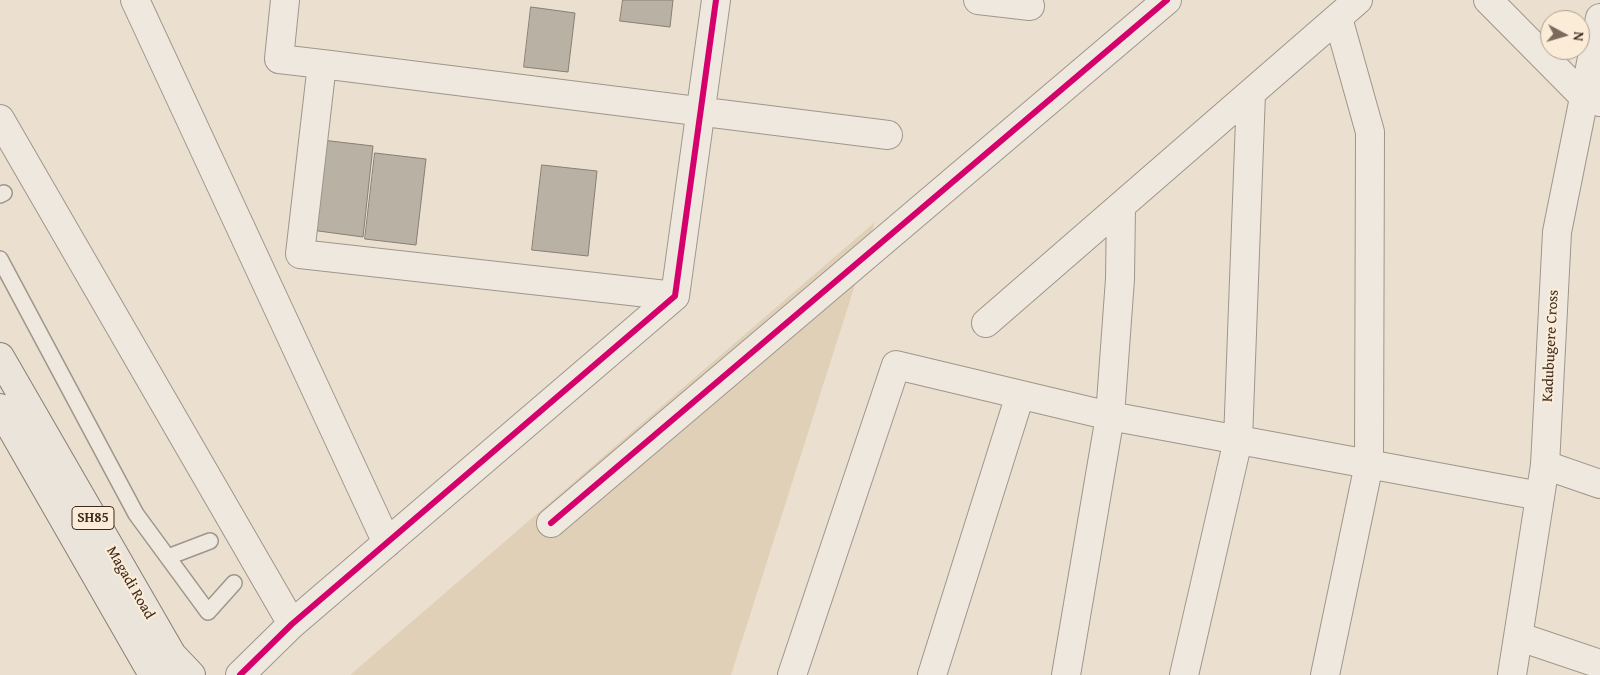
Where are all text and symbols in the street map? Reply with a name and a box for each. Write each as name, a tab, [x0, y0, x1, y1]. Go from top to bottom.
north arrow	[1540, 10, 1590, 60]
text: N	[1568, 31, 1589, 42]
street label: Kadubugere Cross	[1539, 289, 1563, 403]
road number: SH85	[72, 506, 114, 530]
street label: Magadi Road	[102, 543, 158, 623]

